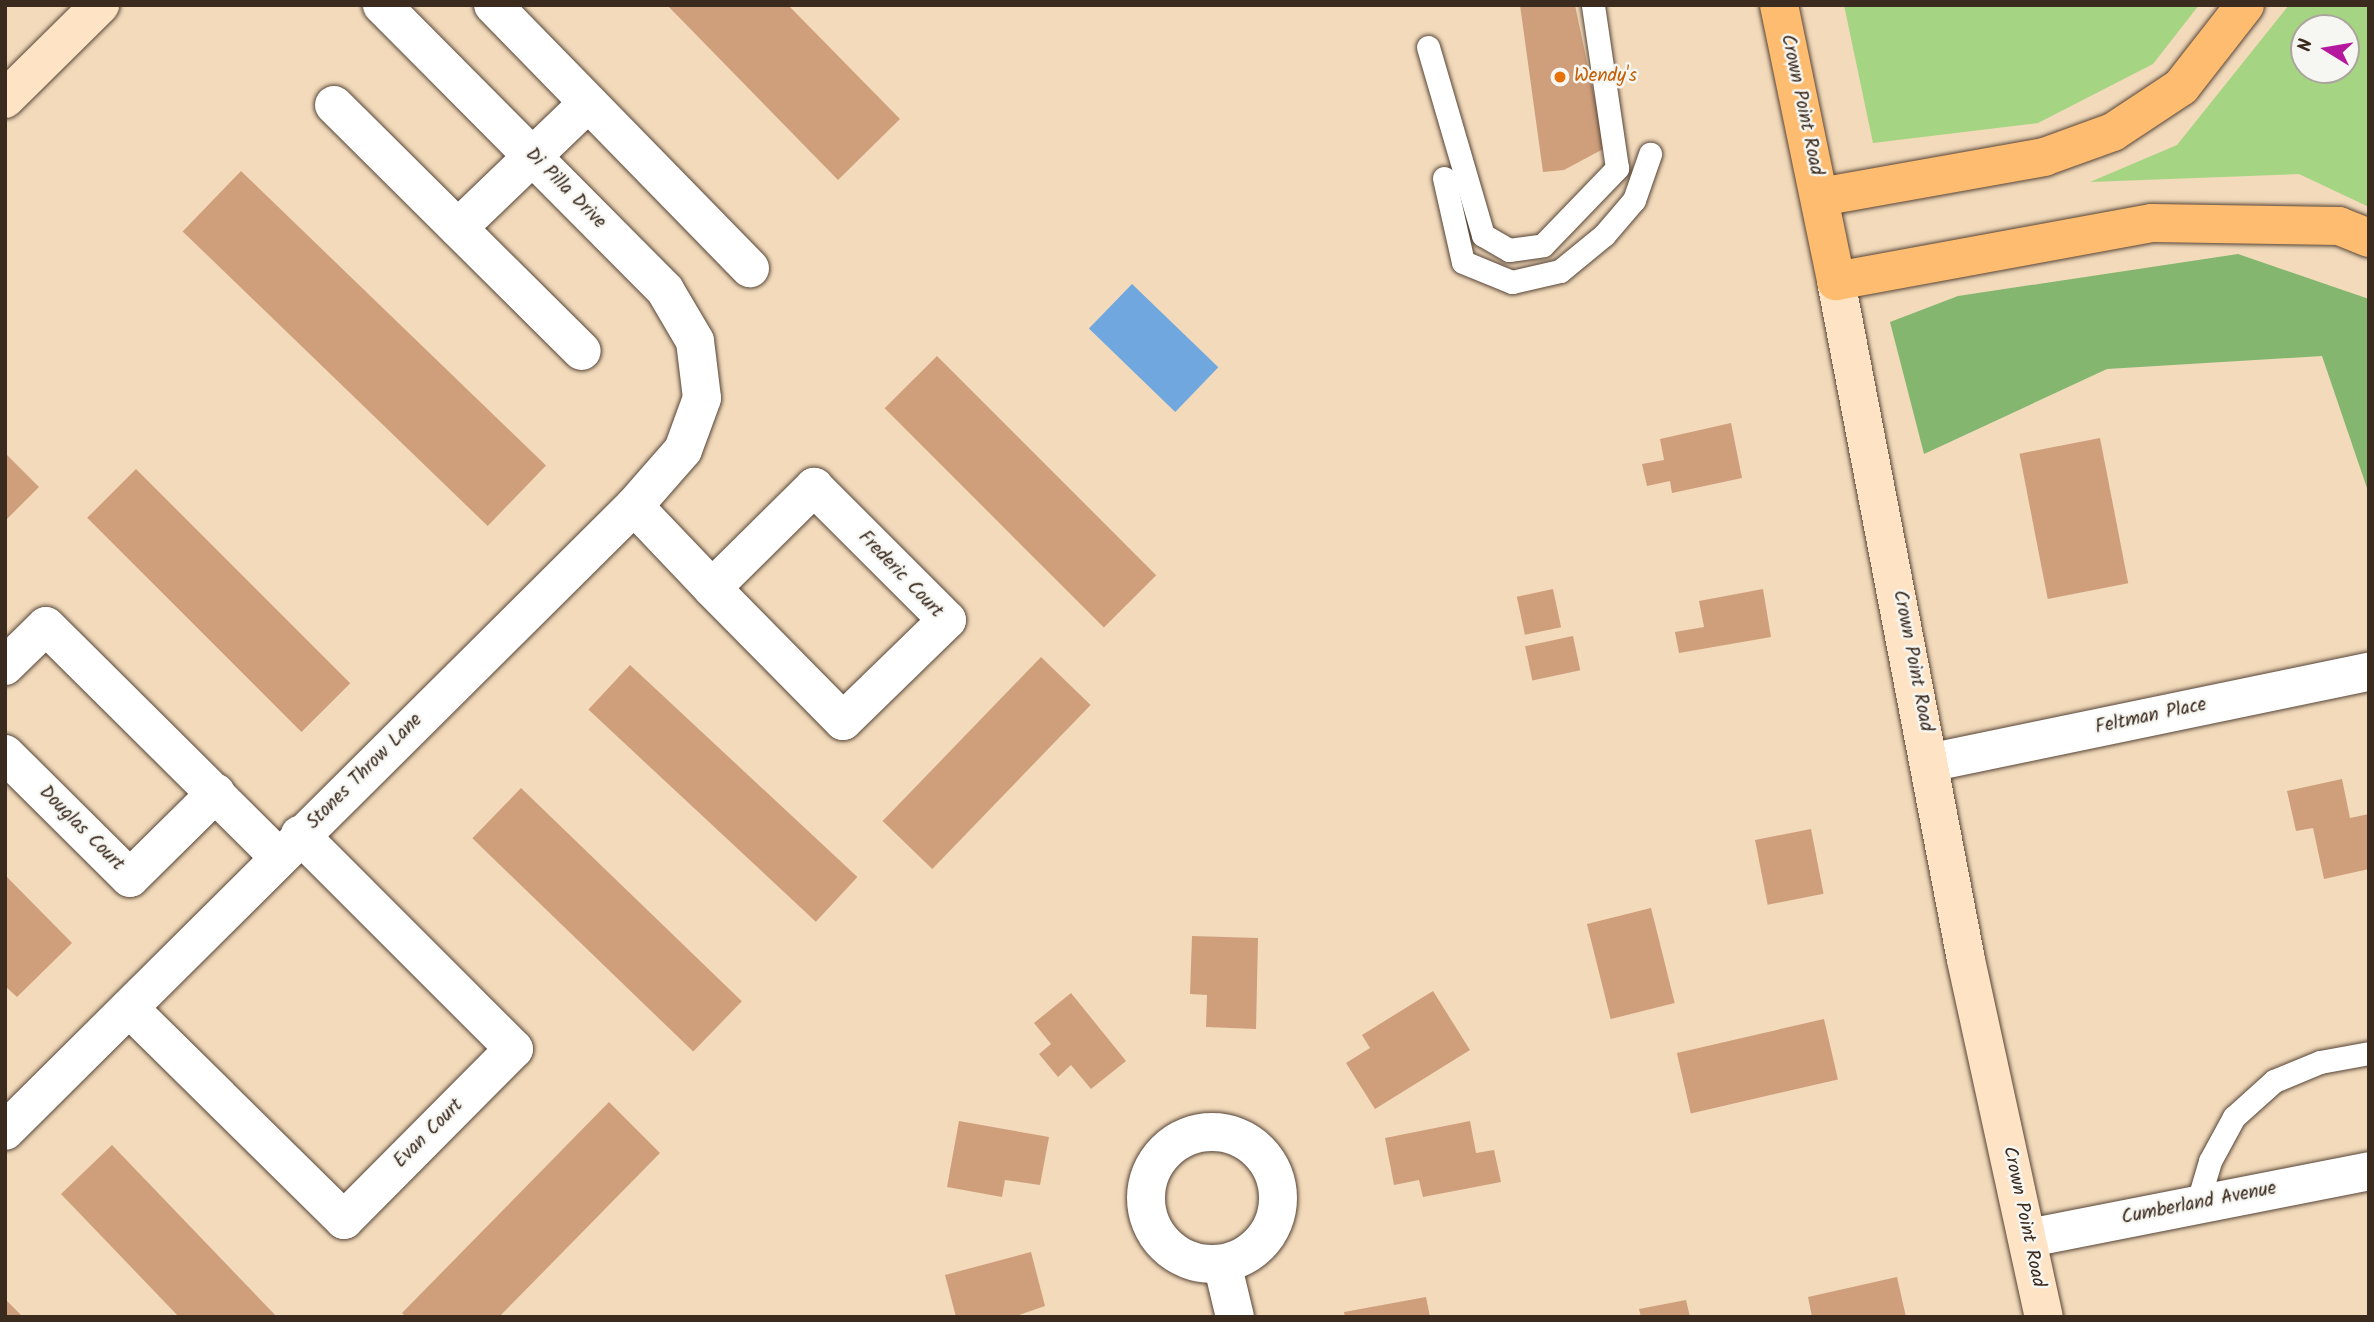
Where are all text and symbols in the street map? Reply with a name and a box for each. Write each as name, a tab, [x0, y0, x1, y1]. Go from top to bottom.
north arrow	[2290, 14, 2360, 84]
street label: Crown Point Road	[1775, 32, 1827, 178]
text: N	[2290, 37, 2322, 54]
place label: Wendy's	[1574, 66, 1637, 88]
marker: Wendy's	[1552, 69, 1568, 85]
street label: Di Pilla Drive	[520, 144, 610, 234]
street label: Frederic Court	[853, 527, 947, 623]
street label: Crown Point Road	[1887, 588, 1937, 734]
street label: Feltman Place	[2093, 694, 2209, 740]
street label: Stones Throw Lane	[302, 709, 428, 835]
street label: Douglas Court	[34, 782, 128, 876]
street label: Evan Court	[390, 1095, 468, 1173]
street label: Crown Point Road	[1997, 1144, 2049, 1290]
street label: Cumberland Avenue	[2120, 1178, 2278, 1230]

